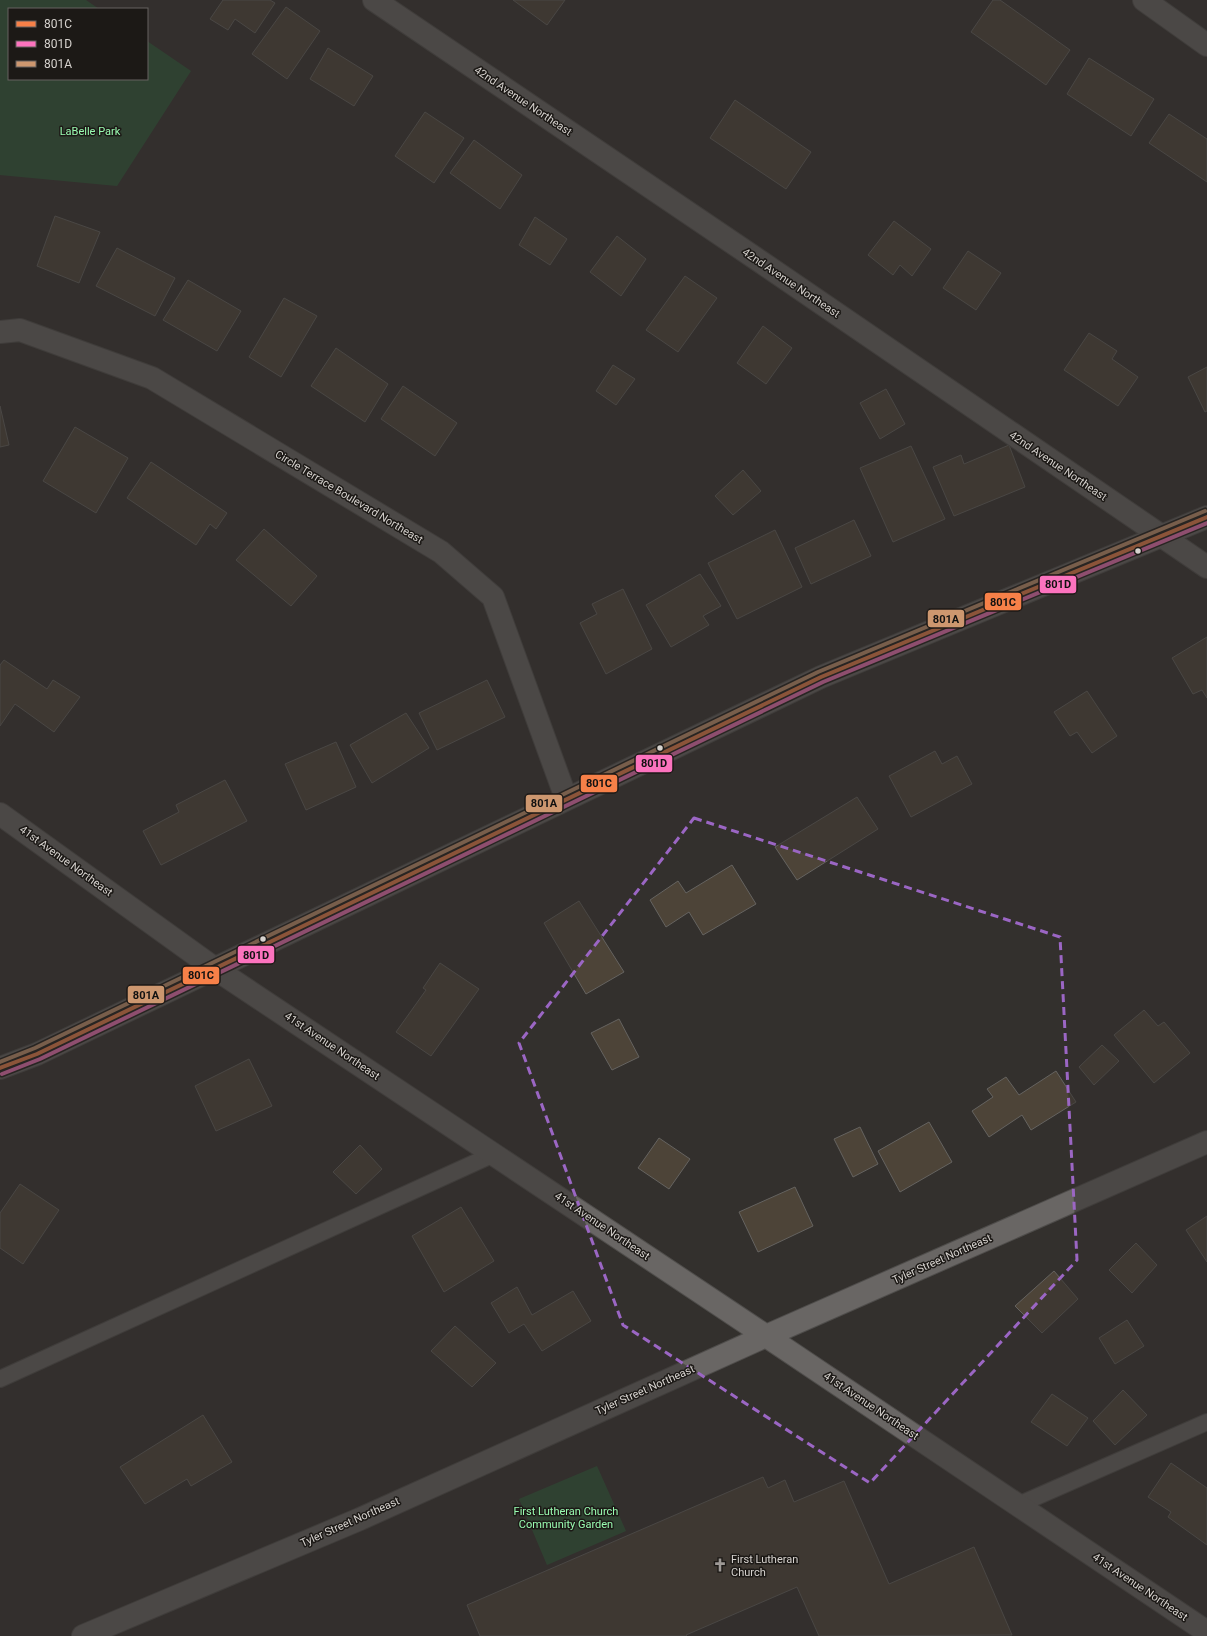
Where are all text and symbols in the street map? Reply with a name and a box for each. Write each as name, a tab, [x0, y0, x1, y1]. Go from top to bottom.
legend	[8, 8, 148, 80]
text: 801C	[44, 17, 72, 31]
text: 801D	[44, 37, 72, 51]
text: 801A	[44, 57, 72, 71]
street label: 42nd Avenue Northeast	[472, 63, 575, 139]
park label: LaBelle Park	[60, 125, 121, 138]
street label: 42nd Avenue Northeast	[740, 245, 843, 321]
street label: 42nd Avenue Northeast	[1007, 428, 1110, 504]
street label: Circle Terrace Boulevard Northeast	[273, 448, 426, 547]
unlabelled marker	[1133, 546, 1143, 556]
line badge: 801D	[1039, 575, 1077, 594]
text: 801D	[1045, 578, 1071, 591]
line badge: 801C	[984, 592, 1022, 611]
text: 801C	[990, 596, 1016, 609]
line badge: 801A	[927, 609, 965, 628]
text: 801A	[933, 613, 960, 626]
unlabelled marker	[655, 743, 665, 753]
line badge: 801D	[635, 754, 673, 773]
text: 801D	[641, 757, 667, 770]
line badge: 801C	[580, 774, 618, 793]
text: 801C	[586, 777, 612, 790]
line badge: 801A	[525, 794, 563, 813]
text: 801A	[531, 797, 558, 810]
street label: 41st Avenue Northeast	[17, 823, 115, 899]
unlabelled marker	[258, 934, 268, 944]
line badge: 801D	[237, 945, 275, 964]
text: 801D	[243, 949, 269, 962]
line badge: 801C	[182, 966, 220, 985]
text: 801C	[188, 969, 214, 982]
line badge: 801A	[127, 985, 165, 1004]
text: 801A	[133, 989, 160, 1002]
street label: 41st Avenue Northeast	[282, 1009, 382, 1083]
street label: 41st Avenue Northeast	[552, 1189, 652, 1263]
street label: Tyler Street Northeast	[890, 1231, 994, 1287]
street label: Tyler Street Northeast	[593, 1362, 697, 1418]
street label: 41st Avenue Northeast	[821, 1369, 921, 1443]
street label: Tyler Street Northeast	[298, 1494, 402, 1550]
park label: First Lutheran Church Community Garden	[514, 1505, 618, 1531]
street label: 41st Avenue Northeast	[1090, 1550, 1190, 1624]
place label: First Lutheran Church	[731, 1553, 798, 1579]
church icon: First Lutheran Church	[712, 1557, 728, 1573]

